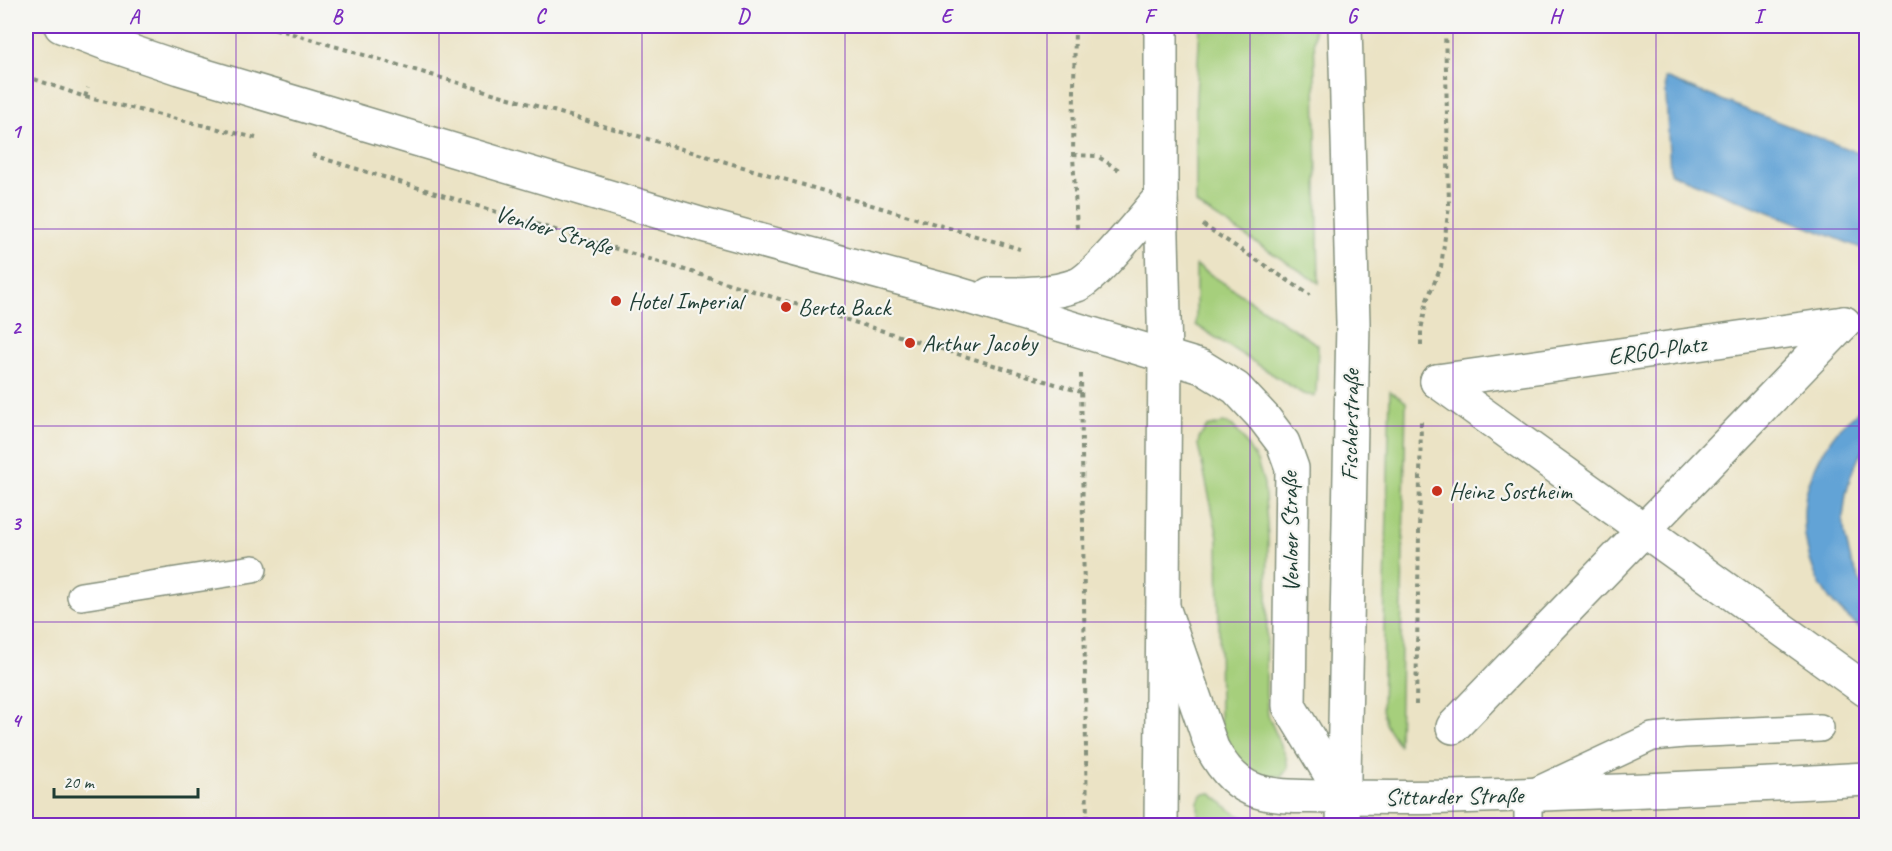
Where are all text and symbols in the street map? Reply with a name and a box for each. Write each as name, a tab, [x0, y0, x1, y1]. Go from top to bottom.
text: A	[129, 4, 141, 29]
text: B	[332, 4, 344, 29]
text: C	[535, 4, 547, 29]
text: D	[737, 4, 751, 29]
text: E	[941, 4, 955, 29]
text: F	[1144, 4, 1158, 29]
text: G	[1347, 4, 1360, 29]
text: H	[1549, 4, 1564, 29]
text: I	[1754, 4, 1767, 29]
text: 1	[12, 119, 23, 144]
street label: Venloer Straße	[492, 198, 618, 263]
place label: Hotel Imperial	[628, 286, 746, 316]
place label: Berta Back	[798, 292, 892, 322]
marker: Hotel Imperial	[609, 294, 623, 308]
marker: Berta Back	[779, 300, 793, 314]
text: 2	[12, 315, 23, 340]
place label: Arthur Jacoby	[922, 328, 1039, 358]
street label: ERGO-Platz	[1606, 328, 1709, 372]
marker: Arthur Jacoby	[903, 336, 917, 350]
street label: Fischerstraße	[1334, 367, 1366, 481]
street label: Venloer Straße	[1274, 469, 1306, 593]
place label: Heinz Sostheim	[1449, 476, 1572, 506]
marker: Heinz Sostheim	[1430, 484, 1444, 498]
text: 3	[12, 511, 23, 536]
text: 4	[12, 708, 24, 733]
scale bar	[54, 761, 198, 799]
text: 20 m	[63, 771, 96, 793]
street label: Sittarder Straße	[1385, 780, 1526, 812]

